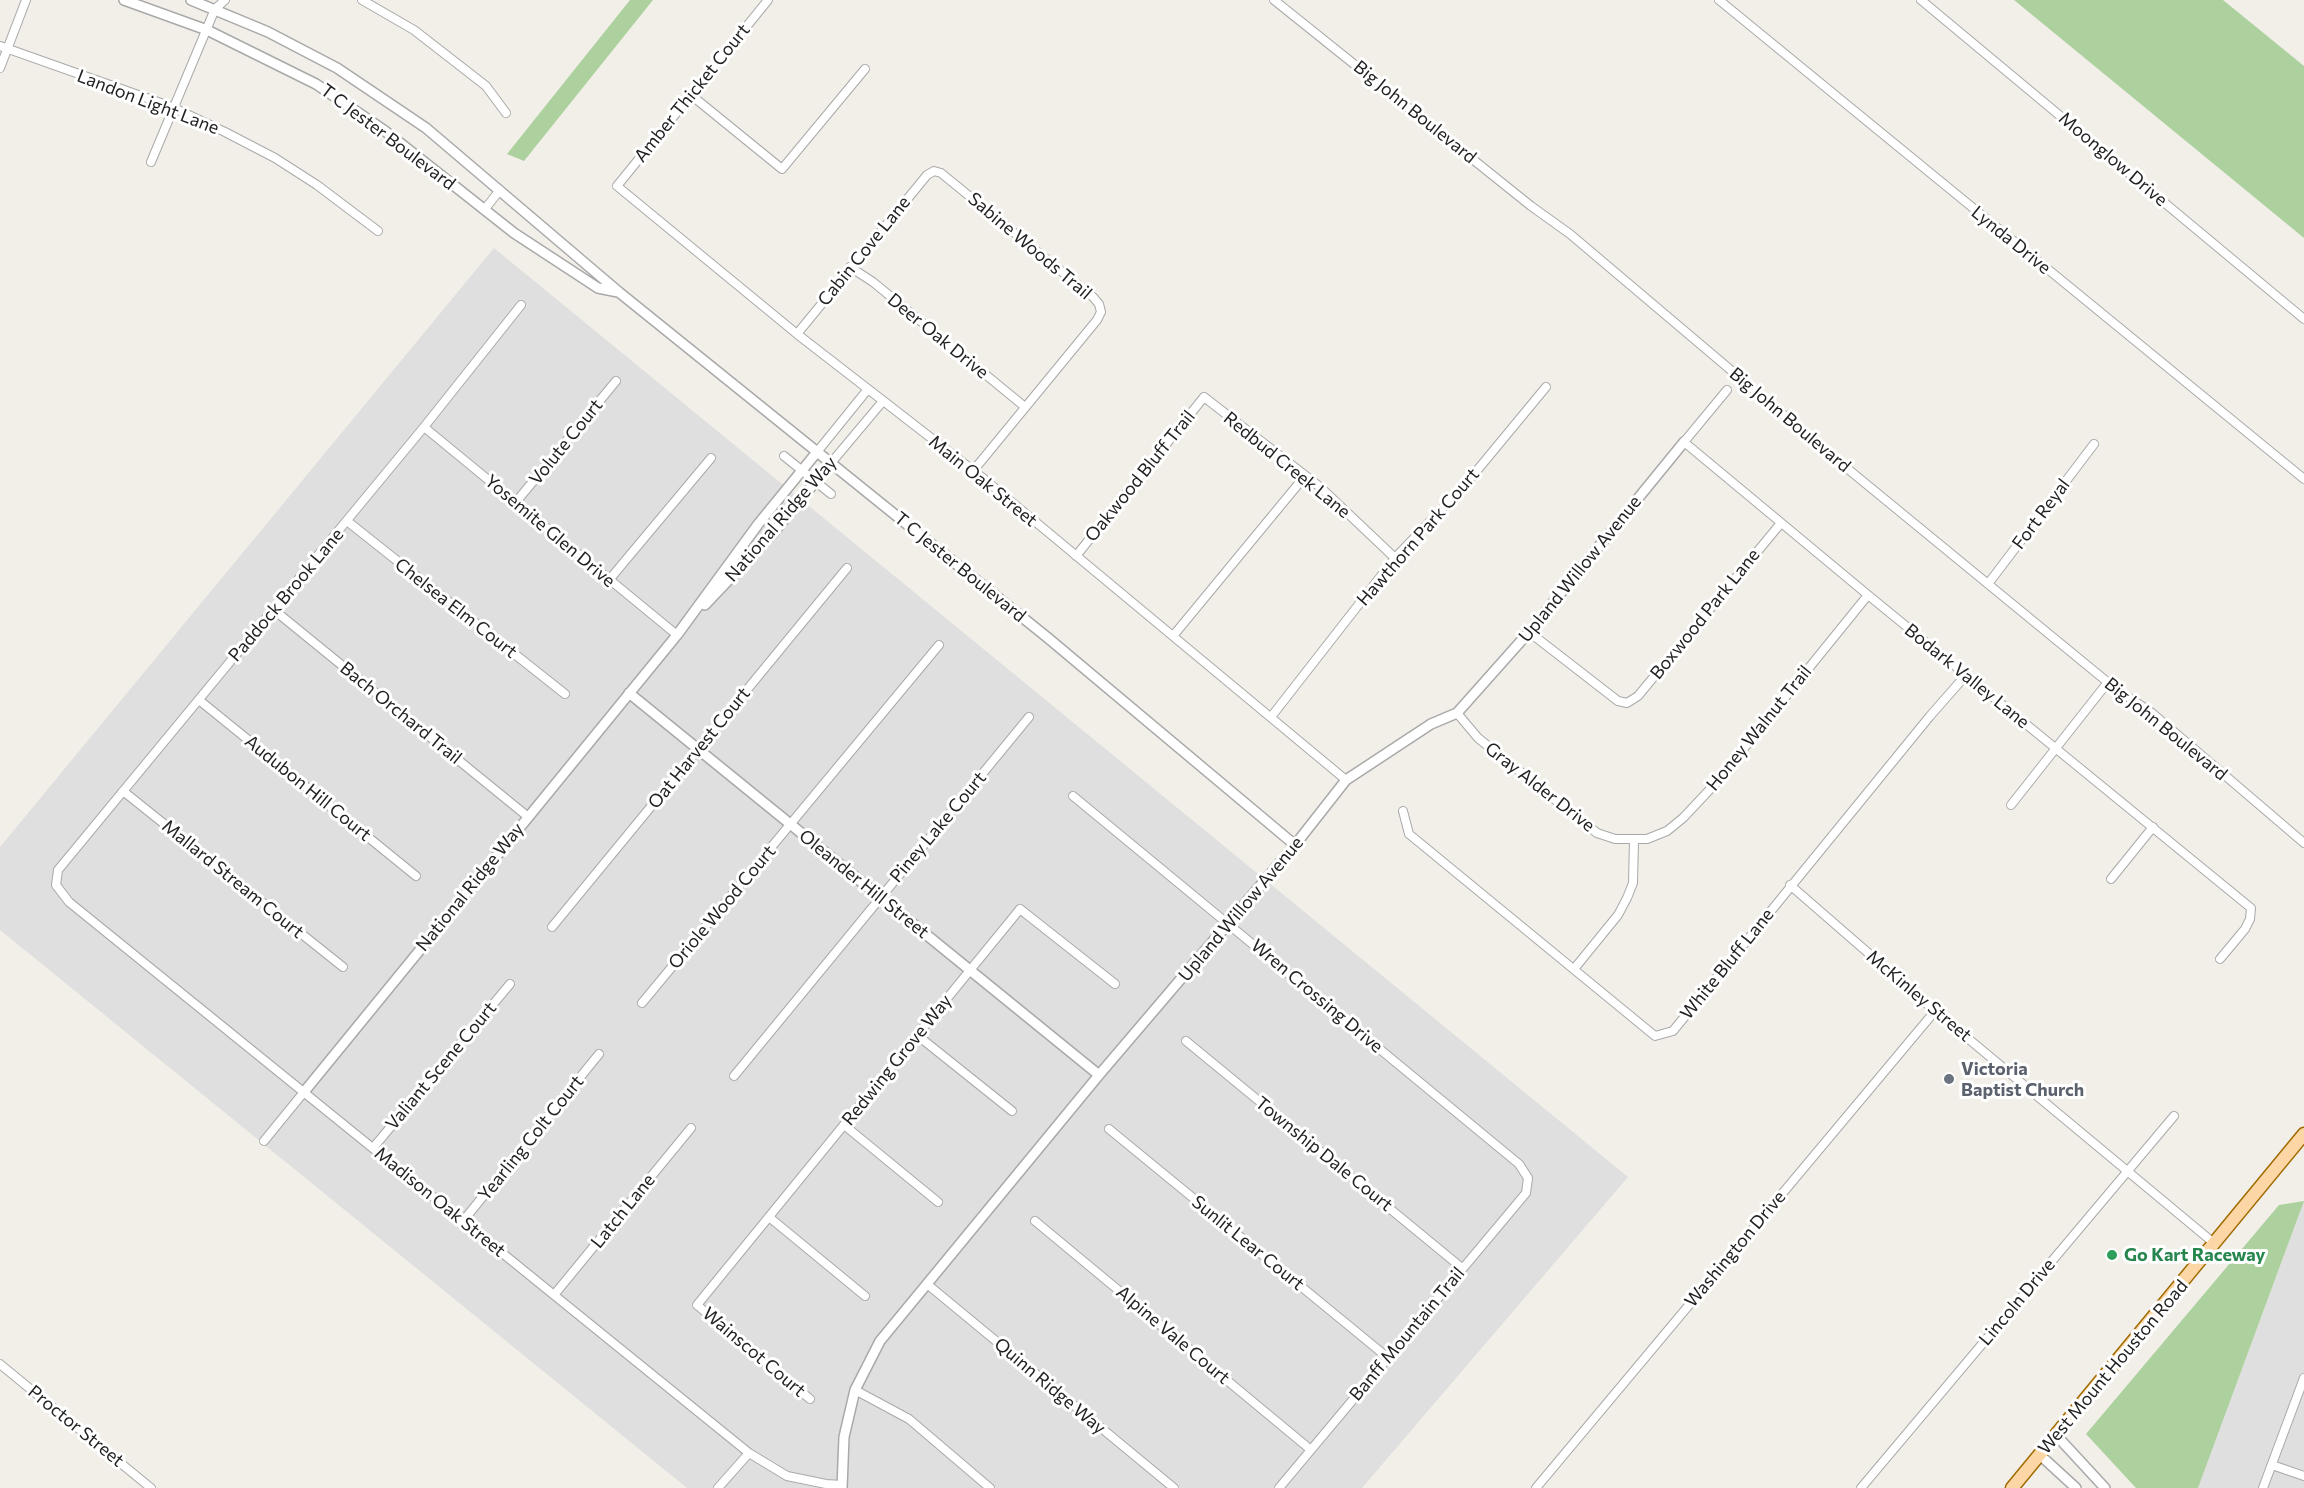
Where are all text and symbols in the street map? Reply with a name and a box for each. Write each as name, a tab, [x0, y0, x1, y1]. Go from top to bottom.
street label: Amber Thicket Court	[630, 20, 754, 166]
street label: Big John Boulevard	[1349, 56, 1481, 168]
street label: Landon Light Lane	[74, 65, 222, 139]
street label: T C Jester Boulevard	[316, 79, 460, 195]
street label: Moonglow Drive	[2054, 107, 2172, 211]
street label: Sabine Woods Trail	[964, 188, 1096, 304]
street label: Cabin Cove Lane	[813, 192, 915, 310]
street label: Lynda Drive	[1967, 201, 2055, 279]
street label: Deer Oak Drive	[883, 289, 993, 383]
street label: Big John Boulevard	[1725, 363, 1855, 477]
street label: Volute Court	[525, 395, 607, 489]
street label: Oakwood Bluff Trail	[1080, 406, 1200, 546]
street label: Redbud Creek Lane	[1219, 407, 1355, 523]
street label: Main Oak Street	[925, 431, 1041, 531]
street label: National Ridge Way	[721, 452, 841, 586]
street label: Hawthorn Park Court	[1352, 464, 1484, 610]
street label: Yosemite Glen Drive	[480, 470, 620, 592]
street label: Fort Reyal	[2008, 475, 2074, 553]
street label: Upland Willow Avenue	[1514, 491, 1646, 647]
street label: T C Jester Boulevard	[890, 507, 1030, 627]
street label: Paddock Brook Lane	[224, 524, 348, 666]
street label: Boxwood Park Lane	[1646, 544, 1764, 684]
street label: Chelsea Elm Court	[390, 554, 522, 662]
street label: Bodark Valley Lane	[1900, 619, 2034, 733]
street label: Bach Orchard Trail	[336, 657, 466, 769]
street label: Honey Walnut Trail	[1702, 661, 1816, 795]
street label: Big John Boulevard	[2100, 673, 2232, 785]
street label: Oat Harvest Court	[643, 683, 755, 813]
street label: Audubon Hill Court	[240, 730, 376, 846]
street label: Gray Alder Drive	[1481, 737, 1599, 837]
street label: Piney Lake Court	[885, 767, 991, 887]
street label: Mallard Stream Court	[158, 815, 308, 943]
street label: National Ridge Way	[412, 818, 528, 956]
street label: Oleander Hill Street	[795, 825, 933, 943]
street label: Upland Willow Avenue	[1174, 832, 1308, 986]
street label: Oriole Wood Court	[664, 841, 780, 973]
street label: White Bluff Lane	[1676, 904, 1778, 1024]
street label: Wren Crossing Drive	[1247, 935, 1387, 1057]
street label: McKinley Street	[1862, 946, 1976, 1046]
street label: Redwing Grove Way	[838, 990, 956, 1130]
street label: Valiant Scene Court	[381, 998, 501, 1134]
place label: Victoria Baptist Church	[1961, 1058, 2084, 1100]
street label: Yearling Colt Court	[474, 1071, 588, 1205]
marker: Victoria Baptist Church	[1942, 1072, 1956, 1086]
street label: Township Dale Court	[1251, 1092, 1397, 1216]
street label: Madison Oak Street	[370, 1143, 510, 1261]
street label: Latch Lane	[587, 1170, 659, 1252]
street label: Washington Drive	[1680, 1186, 1790, 1312]
street label: Sunlit Lear Court	[1187, 1191, 1309, 1295]
place label: Go Kart Raceway	[2124, 1244, 2265, 1266]
marker: Go Kart Raceway	[2105, 1248, 2119, 1262]
street label: Lincoln Drive	[1974, 1254, 2060, 1350]
street label: Banff Mountain Trail	[1345, 1263, 1469, 1405]
street label: West Mount Houston Road	[2034, 1275, 2192, 1459]
street label: Alpine Vale Court	[1112, 1281, 1234, 1389]
street label: Wainscot Court	[698, 1303, 810, 1401]
street label: Quinn Ridge Way	[990, 1333, 1110, 1439]
street label: Proctor Street	[24, 1381, 128, 1471]

